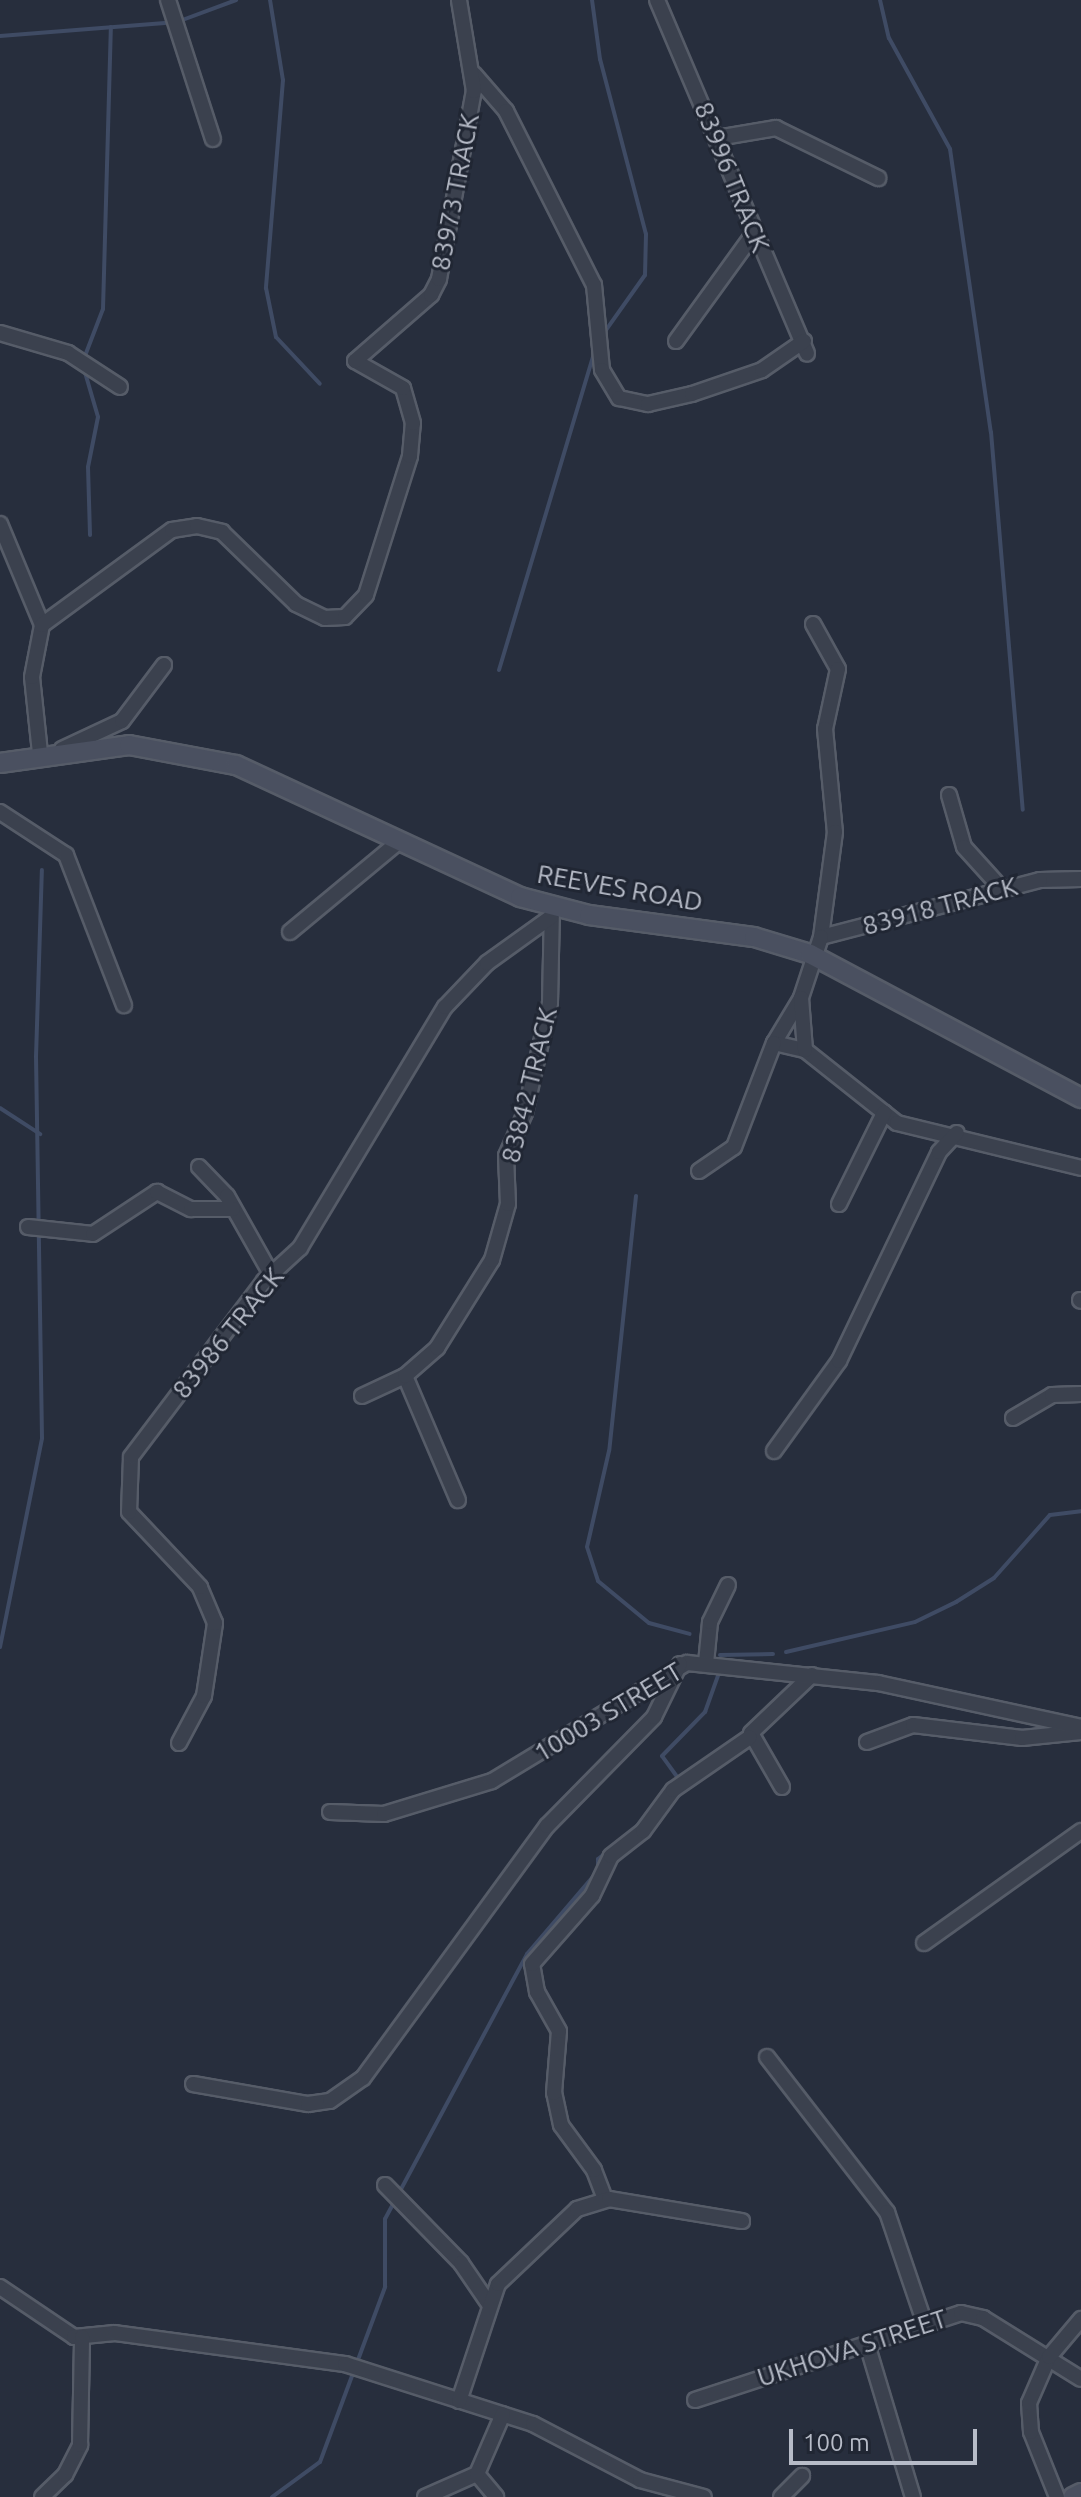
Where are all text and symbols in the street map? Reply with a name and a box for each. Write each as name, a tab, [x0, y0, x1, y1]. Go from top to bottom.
street label: 83996 TRACK	[688, 97, 776, 257]
street label: 83973 TRACK	[425, 111, 485, 273]
street label: REEVES ROAD	[535, 858, 705, 918]
street label: 83918 TRACK	[859, 870, 1021, 942]
street label: 83842 TRACK	[495, 1004, 563, 1166]
street label: 83986 TRACK	[166, 1261, 290, 1405]
street label: 10003 STREET	[528, 1656, 688, 1768]
street label: UKHOVA STREET	[753, 2303, 951, 2393]
scale bar	[793, 2413, 981, 2463]
text: 100 m	[803, 2429, 870, 2456]

